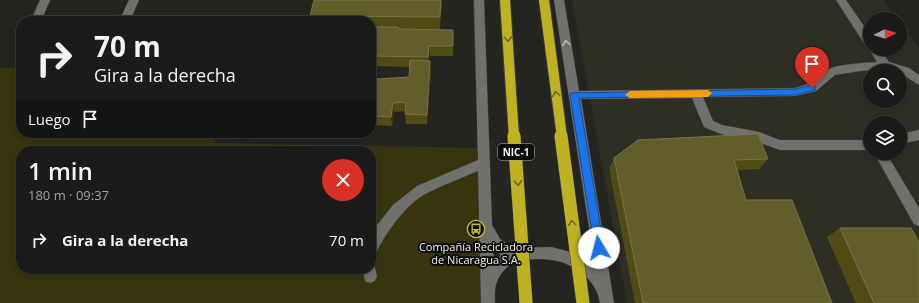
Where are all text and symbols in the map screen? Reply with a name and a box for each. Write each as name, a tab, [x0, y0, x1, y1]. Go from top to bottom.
north arrow	[863, 12, 907, 56]
map controls	[863, 12, 907, 160]
text: 70 m	[94, 27, 161, 65]
icon: right	[28, 32, 80, 84]
one-way arrow	[503, 36, 512, 42]
one-way arrow	[562, 40, 571, 46]
pin	[795, 47, 829, 88]
icon: arrive	[801, 53, 823, 75]
text: Gira a la derecha	[94, 63, 236, 87]
button: search	[863, 64, 907, 108]
one-way arrow	[552, 91, 561, 97]
icon: arrive	[79, 108, 101, 130]
text: Luego	[28, 109, 71, 129]
button: layers	[863, 116, 907, 160]
road number: NIC-1	[498, 144, 534, 160]
text: 1 min	[28, 154, 93, 187]
button: close	[322, 159, 364, 201]
one-way arrow	[513, 180, 522, 186]
text: 180 m · 09:37	[28, 186, 109, 204]
bus stop icon: Compañía Recicladora de Nicaragua S.A.	[466, 219, 486, 239]
one-way arrow	[568, 220, 577, 226]
position arrow	[578, 227, 620, 269]
icon: right	[28, 229, 50, 251]
text: Gira a la derecha	[62, 230, 188, 250]
text: 70 m	[329, 230, 364, 250]
place label: Compañía Recicladora de Nicaragua S.A.	[419, 239, 533, 267]

